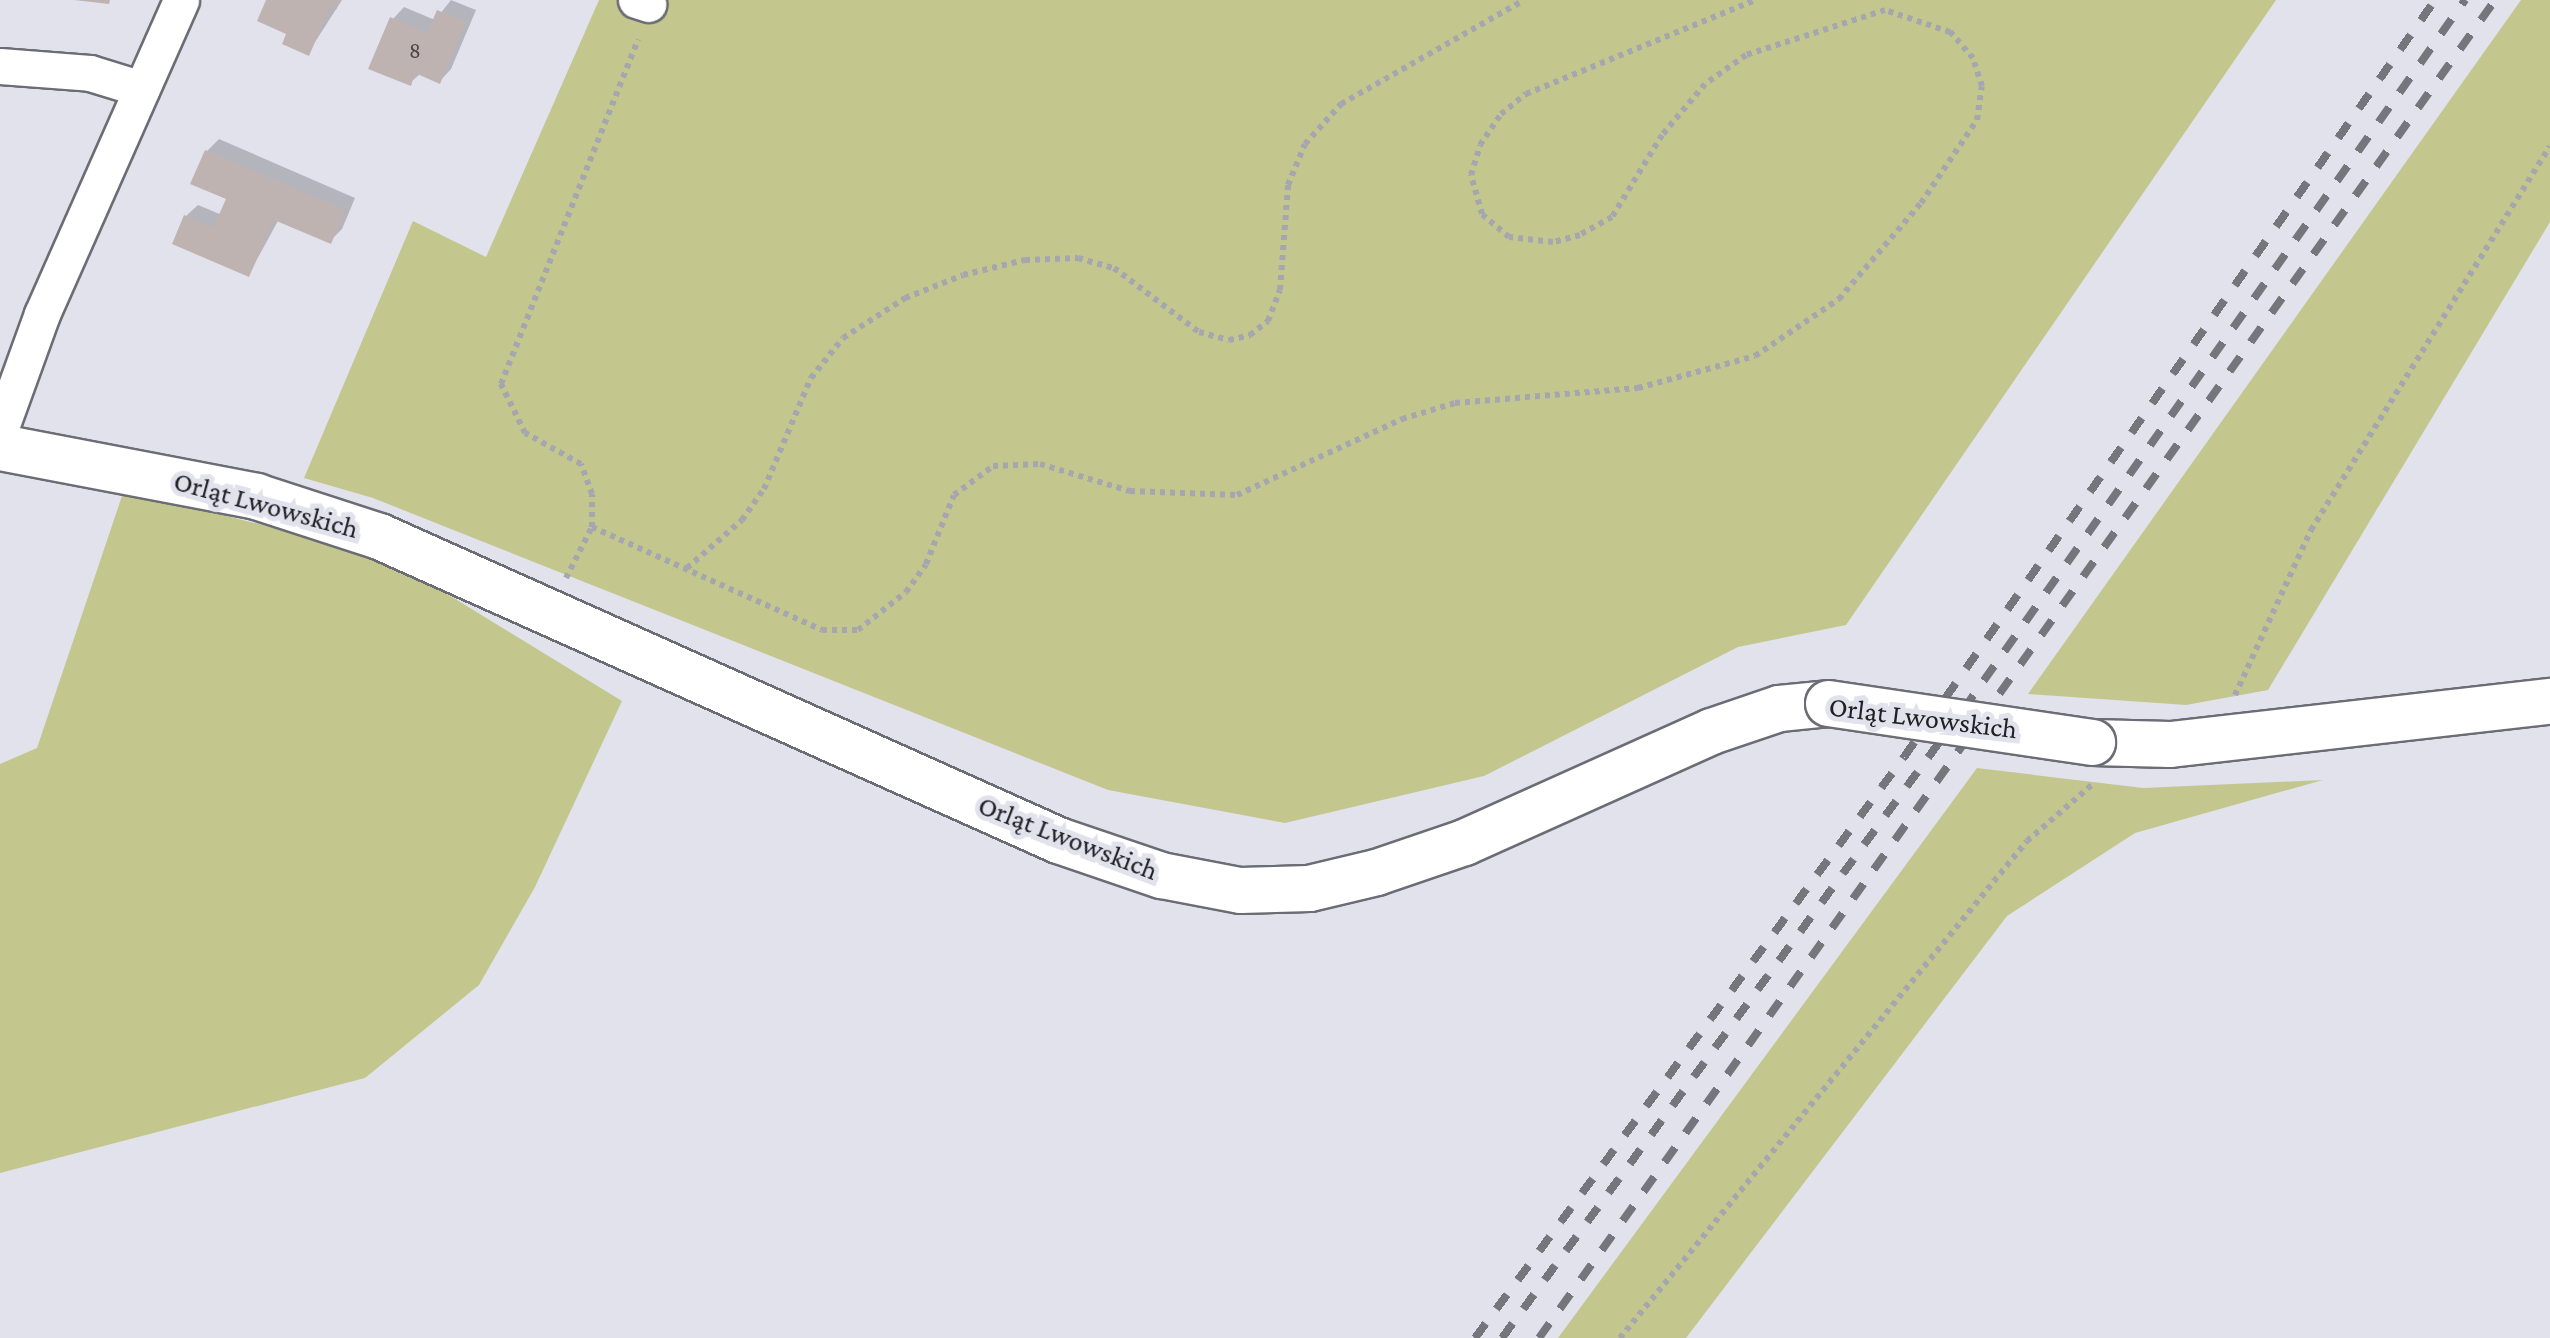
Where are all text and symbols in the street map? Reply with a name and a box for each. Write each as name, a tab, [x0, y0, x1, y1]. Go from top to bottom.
house number: 8	[409, 38, 421, 64]
street label: Orląt Lwowskich	[170, 464, 362, 546]
street label: Orląt Lwowskich	[1827, 690, 2019, 746]
street label: Orląt Lwowskich	[974, 788, 1162, 888]

